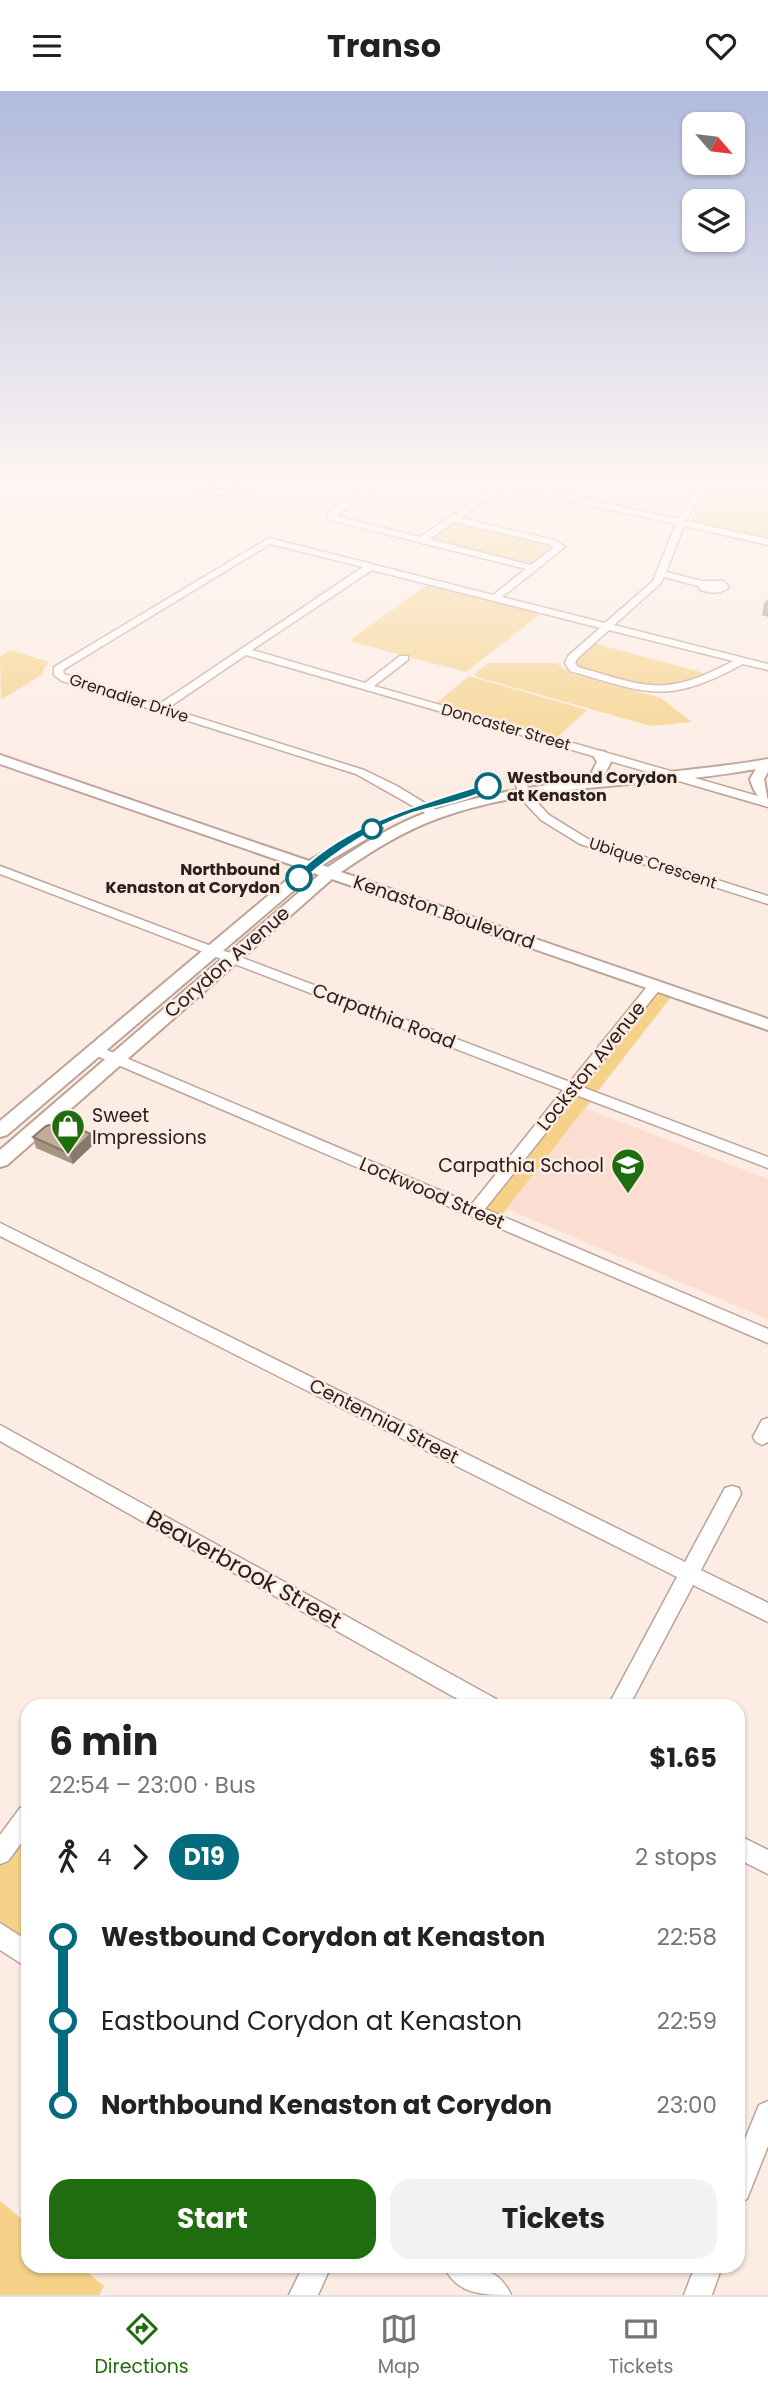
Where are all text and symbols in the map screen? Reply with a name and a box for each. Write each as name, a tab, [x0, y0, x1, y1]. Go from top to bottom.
text: Transo	[327, 23, 441, 68]
icon: menu	[28, 27, 66, 65]
icon: heart	[702, 27, 740, 65]
north arrow	[682, 112, 746, 175]
map controls	[682, 112, 745, 252]
button: layers	[682, 189, 745, 252]
street label: Grenadier Drive	[66, 668, 192, 728]
street label: Doncaster Street	[439, 698, 573, 757]
place label: Westbound Corydon at Kenaston	[507, 766, 677, 807]
marker: Westbound Corydon at Kenaston	[475, 773, 501, 799]
unlabelled marker	[362, 819, 382, 839]
street label: Ubique Crescent	[586, 831, 720, 895]
place label: Northbound Kenaston at Corydon	[106, 858, 280, 899]
marker: Northbound Kenaston at Corydon	[286, 865, 312, 891]
street label: Kenaston Boulevard	[350, 868, 538, 956]
street label: Corydon Avenue	[158, 900, 296, 1024]
street label: Carpathia Road	[309, 976, 459, 1056]
street label: Lockston Avenue	[530, 996, 652, 1136]
place label: Sweet Impressions	[92, 1102, 207, 1151]
shop icon: Sweet Impressions	[49, 1107, 87, 1156]
school or university icon: Carpathia School	[609, 1146, 647, 1195]
street label: Lockwood Street	[355, 1150, 509, 1236]
place label: Carpathia School	[438, 1152, 604, 1179]
street label: Centennial Street	[305, 1372, 463, 1470]
street label: Beaverbrook Street	[141, 1502, 347, 1636]
text: 6 min	[49, 1715, 158, 1768]
text: $1.65	[649, 1740, 717, 1776]
text: 22:54 – 23:00 · Bus	[49, 1769, 256, 1801]
icon: walk	[49, 1838, 87, 1876]
icon: forward	[121, 1838, 159, 1876]
text: D19	[183, 1840, 225, 1873]
text: 4	[97, 1841, 111, 1873]
text: 2 stops	[635, 1841, 717, 1873]
text: Westbound Corydon at Kenaston	[101, 1919, 545, 1955]
text: 22:58	[657, 1921, 717, 1953]
text: Eastbound Corydon at Kenaston	[101, 2003, 522, 2039]
text: 22:59	[657, 2005, 717, 2037]
text: Northbound Kenaston at Corydon	[101, 2087, 552, 2123]
text: 23:00	[656, 2089, 717, 2121]
button: Start	[49, 2179, 376, 2259]
button: Tickets	[390, 2179, 717, 2259]
tab: Directions	[94, 2310, 189, 2381]
tab: Map	[378, 2310, 420, 2381]
tab: Tickets	[609, 2310, 674, 2381]

